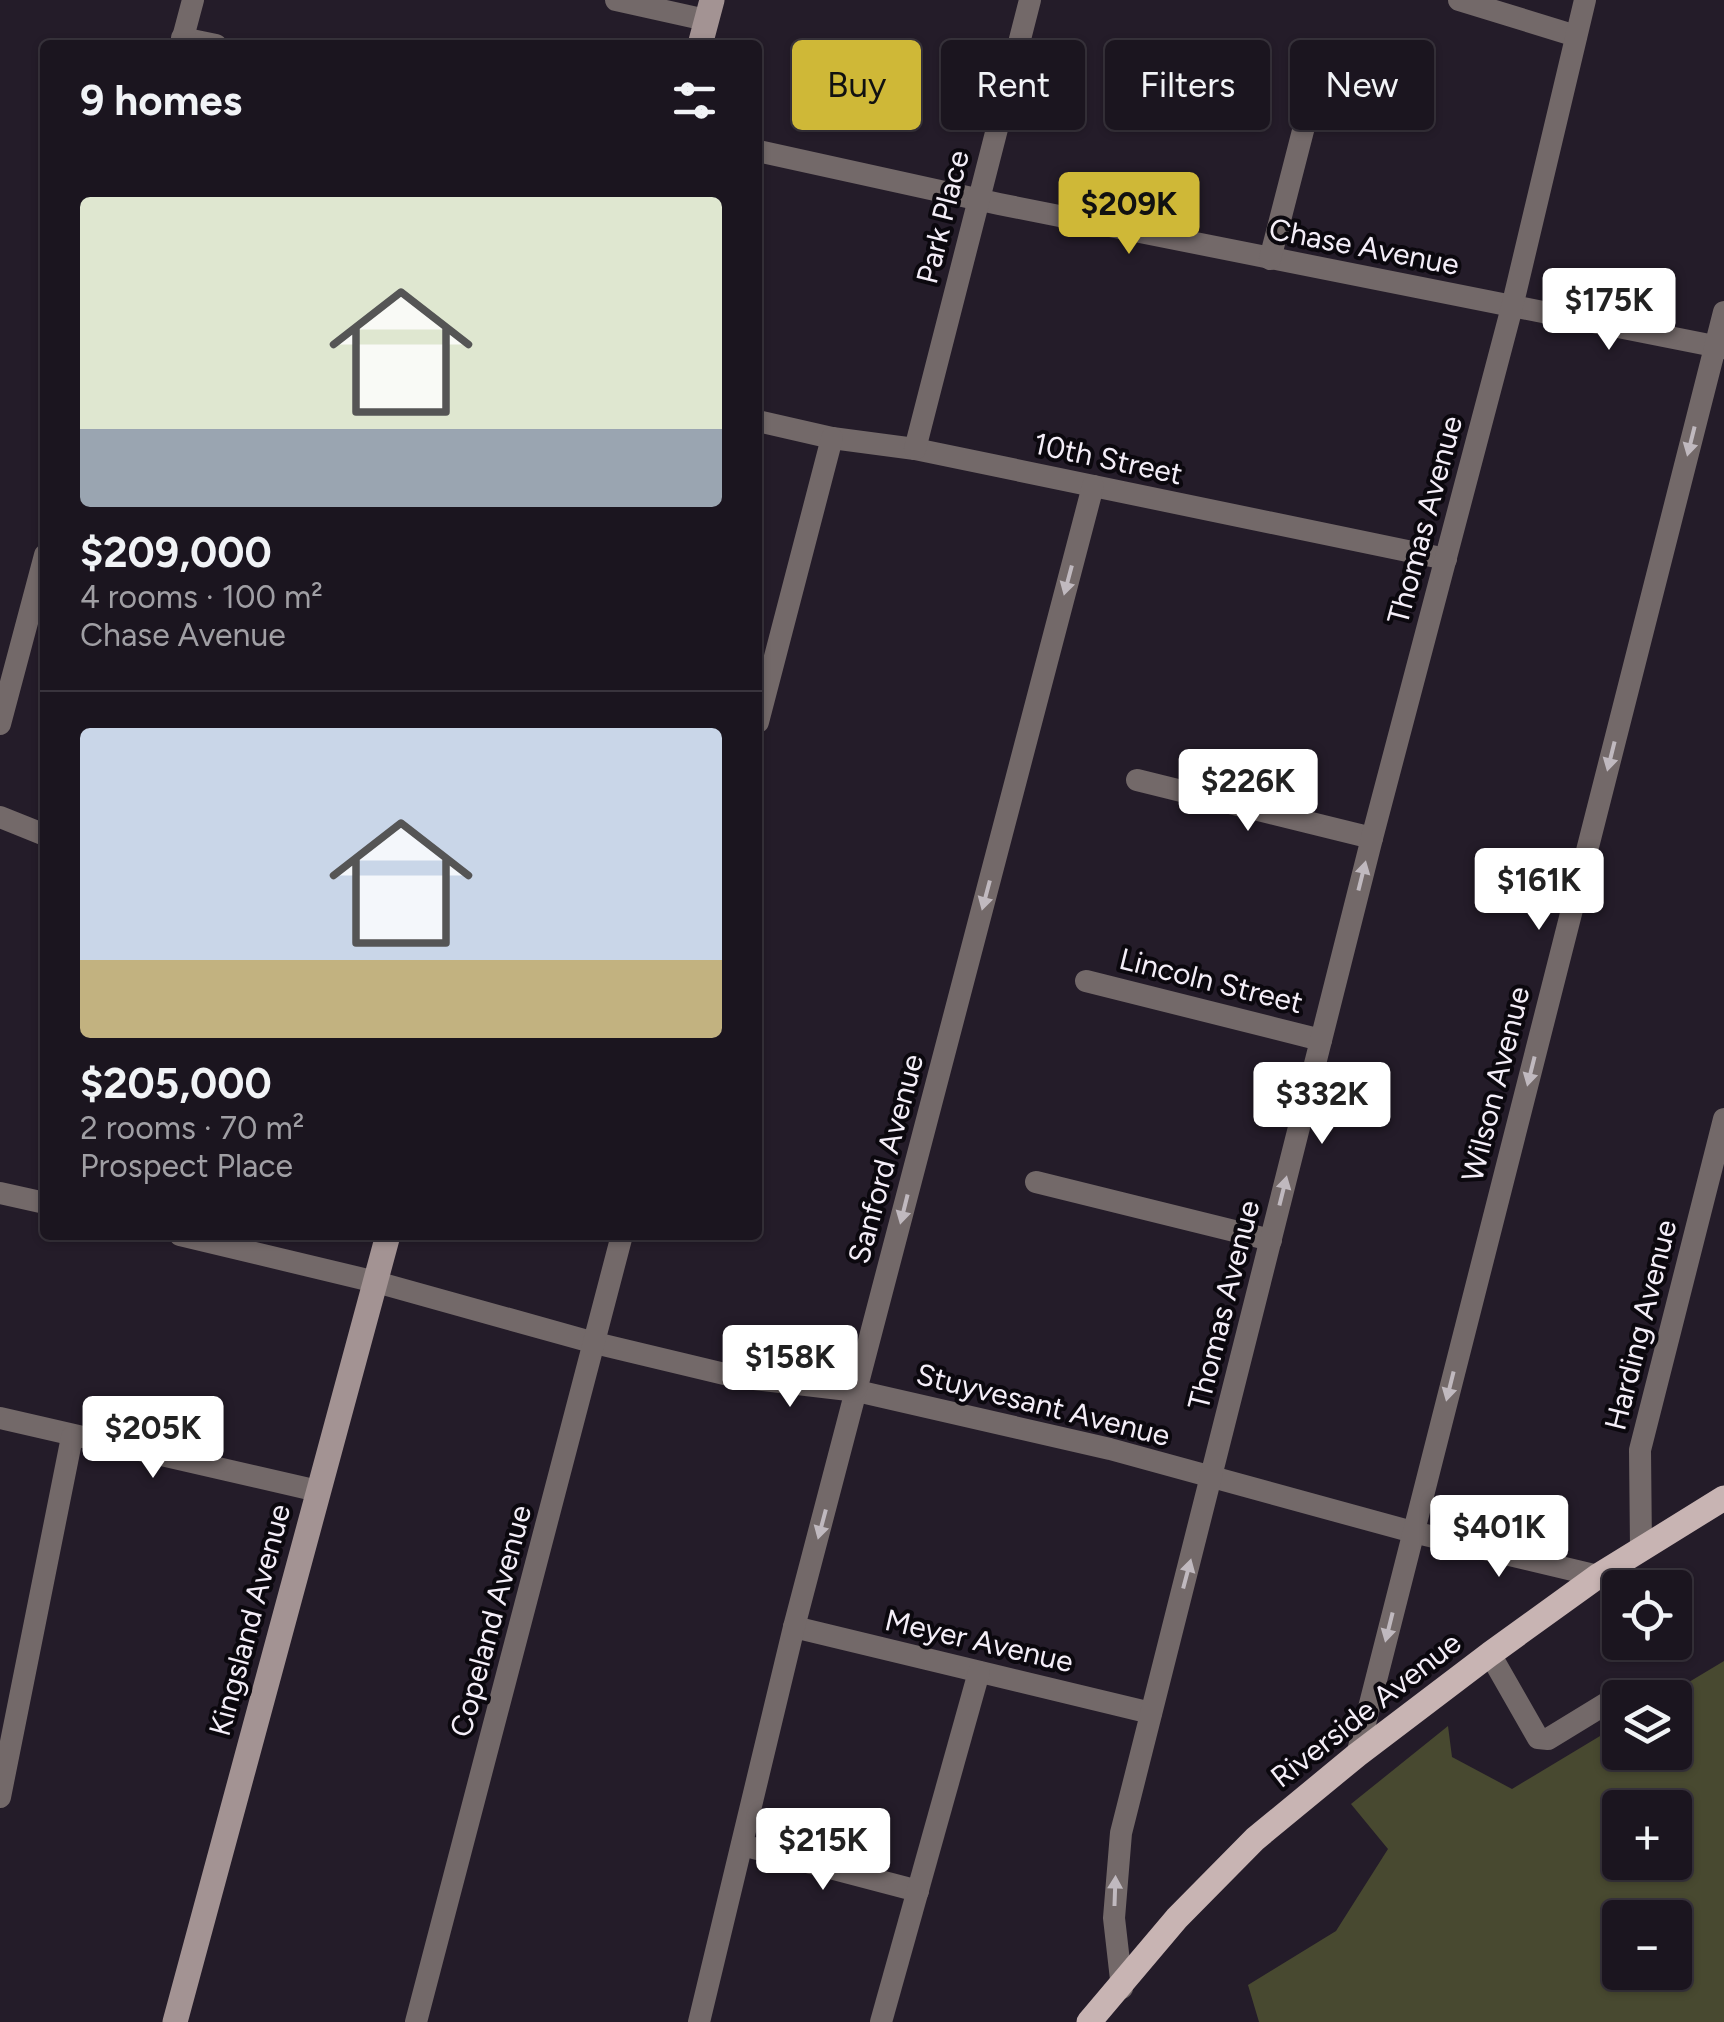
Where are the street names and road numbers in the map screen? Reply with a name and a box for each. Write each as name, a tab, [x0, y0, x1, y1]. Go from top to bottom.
street label: Park Place	[908, 146, 977, 288]
street label: Chase Avenue	[1266, 210, 1462, 283]
street label: Thomas Avenue	[1379, 412, 1470, 628]
street label: 10th Street	[1030, 425, 1186, 492]
street label: Lincoln Street	[1116, 940, 1307, 1021]
street label: Wilson Avenue	[1453, 983, 1538, 1185]
street label: Sanford Avenue	[840, 1050, 931, 1268]
street label: Thomas Avenue	[1180, 1196, 1267, 1413]
street label: Harding Avenue	[1596, 1216, 1685, 1434]
street label: Stuyvesant Avenue	[912, 1355, 1174, 1454]
street label: Kingsland Avenue	[201, 1500, 298, 1740]
street label: Copeland Avenue	[442, 1501, 539, 1741]
street label: Meyer Avenue	[881, 1601, 1077, 1680]
street label: Riverside Avenue	[1263, 1624, 1468, 1795]

